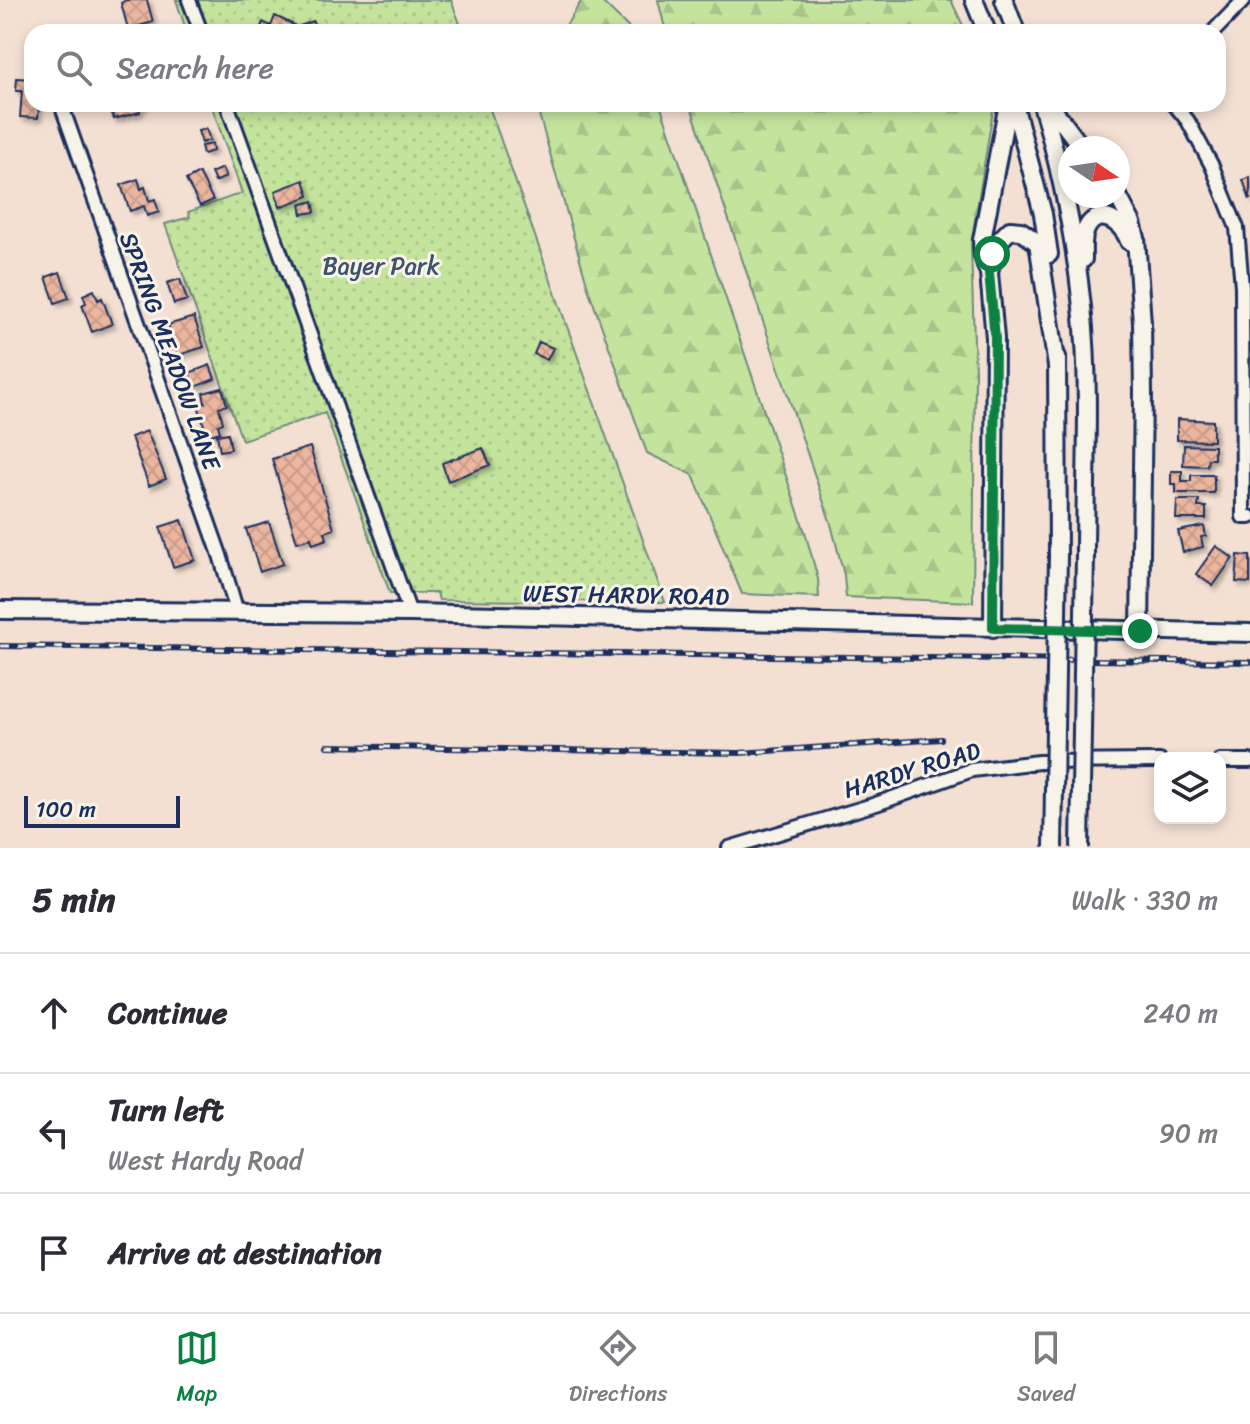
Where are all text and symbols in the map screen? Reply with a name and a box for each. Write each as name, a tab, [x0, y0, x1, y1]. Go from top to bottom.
search box	[24, 24, 1226, 112]
text: Search here	[116, 41, 274, 95]
icon: search	[52, 46, 96, 90]
north arrow	[1058, 136, 1130, 208]
street label: SPRING MEADOW LANE	[107, 226, 233, 478]
route start	[974, 236, 1010, 272]
park label: Bayer Park	[323, 245, 440, 287]
street label: WEST HARDY ROAD	[522, 572, 730, 618]
route end	[1122, 613, 1158, 649]
street label: HARDY ROAD	[838, 729, 986, 811]
map controls	[1154, 752, 1226, 824]
button: layers	[1154, 752, 1226, 824]
text: 100 m	[36, 790, 96, 829]
scale bar	[24, 792, 180, 828]
text: 5 min	[32, 870, 115, 930]
text: Walk · 330 m	[1071, 877, 1218, 923]
text: Continue	[108, 986, 227, 1040]
text: 240 m	[1144, 990, 1218, 1036]
icon: ahead	[32, 991, 76, 1035]
text: Turn left	[108, 1083, 224, 1137]
text: 90 m	[1159, 1110, 1218, 1156]
icon: left	[32, 1111, 76, 1155]
text: West Hardy Road	[108, 1137, 303, 1183]
text: Arrive at destination	[108, 1226, 382, 1280]
icon: arrive	[32, 1231, 76, 1275]
tab: Map	[175, 1326, 219, 1413]
tab: Directions	[569, 1326, 667, 1413]
tab: Saved	[1017, 1326, 1075, 1413]

